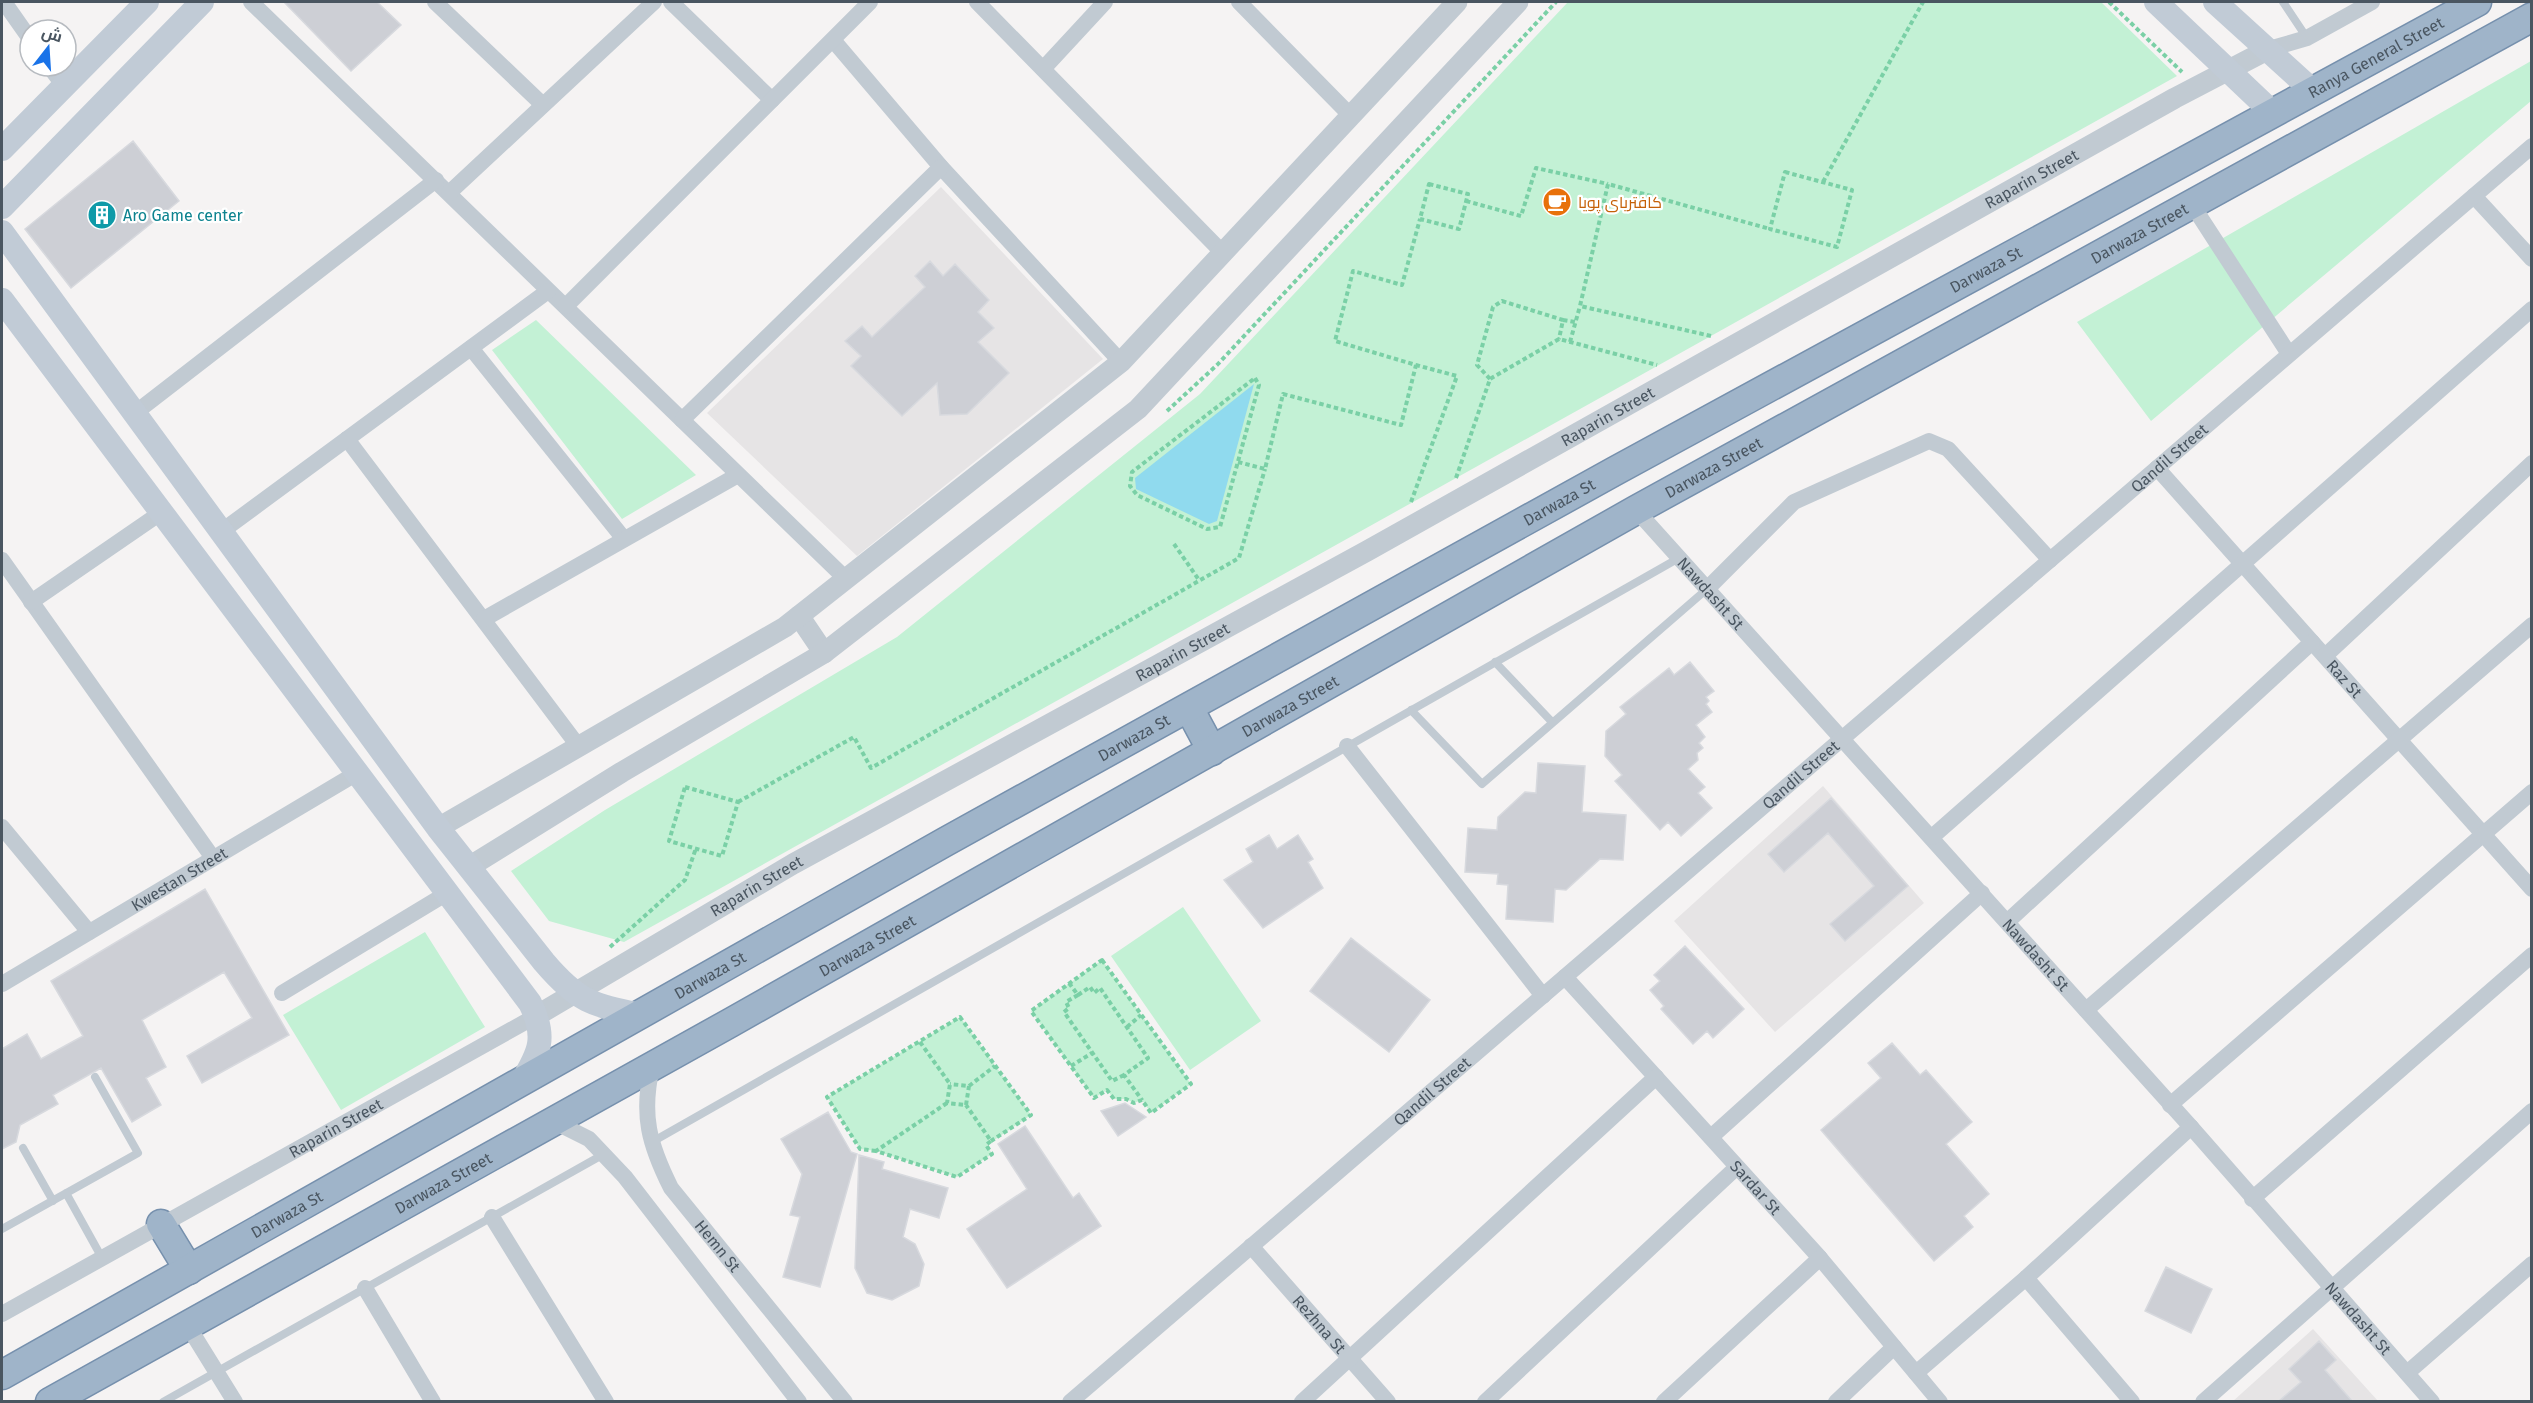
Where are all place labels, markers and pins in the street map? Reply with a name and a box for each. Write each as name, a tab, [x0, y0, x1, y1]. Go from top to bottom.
cafe icon: کافتریای پویا	[1541, 186, 1573, 218]
place label: کافتریای پویا	[1578, 193, 1662, 214]
building icon: Aro Game center	[86, 199, 118, 231]
place label: Aro Game center	[123, 206, 244, 225]

